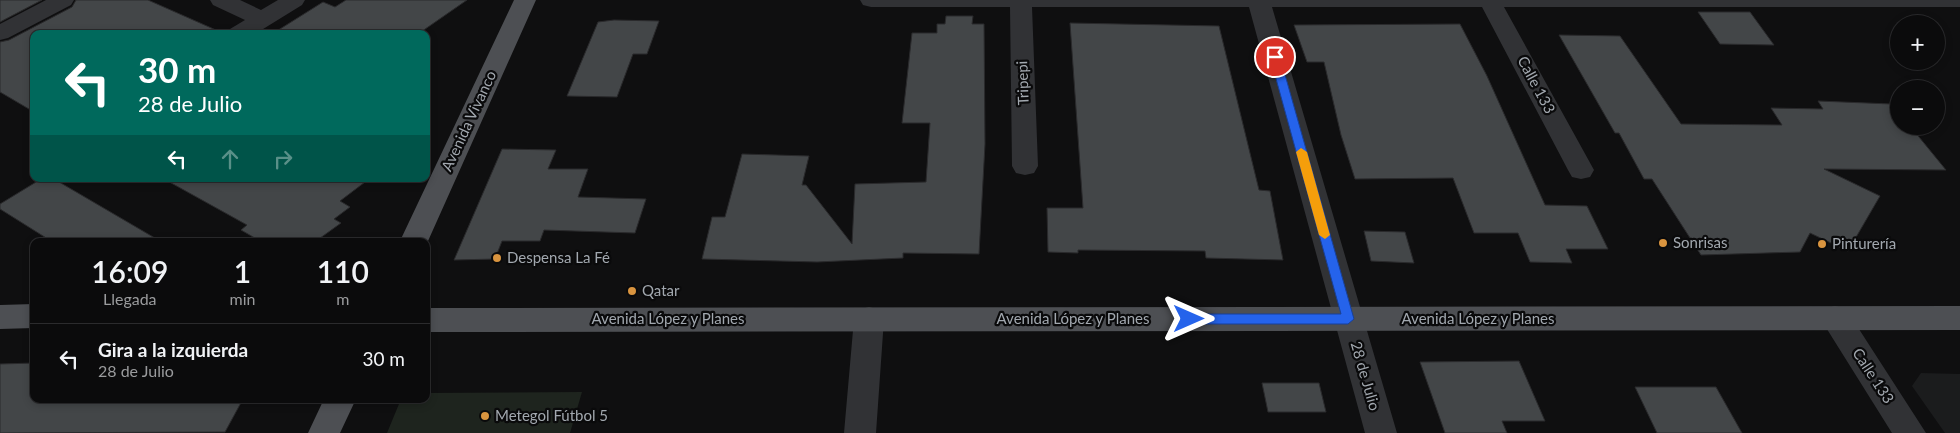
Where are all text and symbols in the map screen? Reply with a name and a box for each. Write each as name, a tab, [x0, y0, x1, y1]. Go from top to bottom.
map controls	[1890, 15, 1945, 135]
button: +	[1890, 15, 1945, 70]
pin	[1254, 36, 1296, 78]
icon: arrive	[1261, 43, 1289, 71]
text: 30 m	[138, 48, 216, 90]
icon: left	[55, 50, 120, 115]
street label: Calle 133	[1514, 53, 1559, 116]
street label: Tripepi	[1012, 60, 1032, 106]
street label: Avenida Vivanco	[437, 67, 499, 174]
button: −	[1890, 80, 1945, 135]
text: 28 de Julio	[138, 90, 242, 117]
icon: left	[163, 145, 191, 173]
icon: ahead	[216, 145, 244, 173]
icon: right	[269, 145, 297, 173]
place label: Sonrisas	[1673, 233, 1727, 251]
place label: Pinturería	[1832, 234, 1896, 252]
marker: Sonrisas	[1657, 237, 1669, 249]
marker: Pinturería	[1816, 238, 1828, 250]
place label: Despensa La Fé	[507, 248, 610, 266]
marker: Despensa La Fé	[491, 252, 503, 264]
text: 16:09	[91, 253, 168, 289]
text: 1	[234, 253, 251, 289]
text: 110	[317, 253, 369, 289]
place label: Qatar	[642, 281, 680, 299]
marker: Qatar	[626, 285, 638, 297]
text: Llegada	[103, 289, 157, 308]
text: min	[230, 289, 255, 308]
text: m	[336, 289, 349, 308]
position arrow	[1162, 292, 1214, 344]
street label: Avenida López y Planes	[592, 309, 744, 327]
street label: Avenida López y Planes	[997, 309, 1149, 327]
street label: Avenida López y Planes	[1402, 309, 1554, 327]
text: Gira a la izquierda	[98, 338, 248, 361]
street label: 28 de Julio	[1348, 339, 1384, 412]
street label: Calle 133	[1849, 344, 1898, 407]
icon: left	[55, 345, 83, 373]
text: 30 m	[362, 347, 405, 370]
text: 28 de Julio	[98, 361, 174, 380]
place label: Metegol Fútbol 5	[495, 406, 608, 424]
marker: Metegol Fútbol 5	[479, 410, 491, 422]

